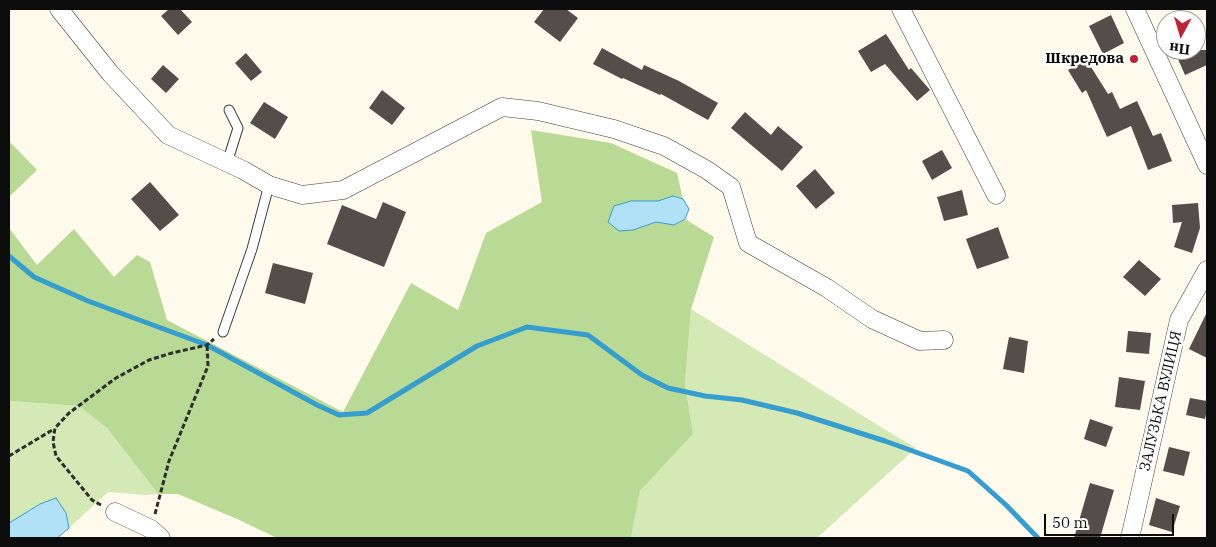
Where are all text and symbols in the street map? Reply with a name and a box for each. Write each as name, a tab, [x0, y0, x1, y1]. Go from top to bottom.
north arrow	[1156, 10, 1206, 60]
text: Пн	[1168, 39, 1191, 59]
place label: Шкредова	[1045, 50, 1124, 68]
marker: Шкредова	[1128, 53, 1140, 65]
street label: ЗАЛУЗЬКА ВУЛИЦЯ	[1136, 329, 1186, 473]
scale bar	[1046, 504, 1176, 536]
text: 50 m	[1052, 513, 1088, 532]

